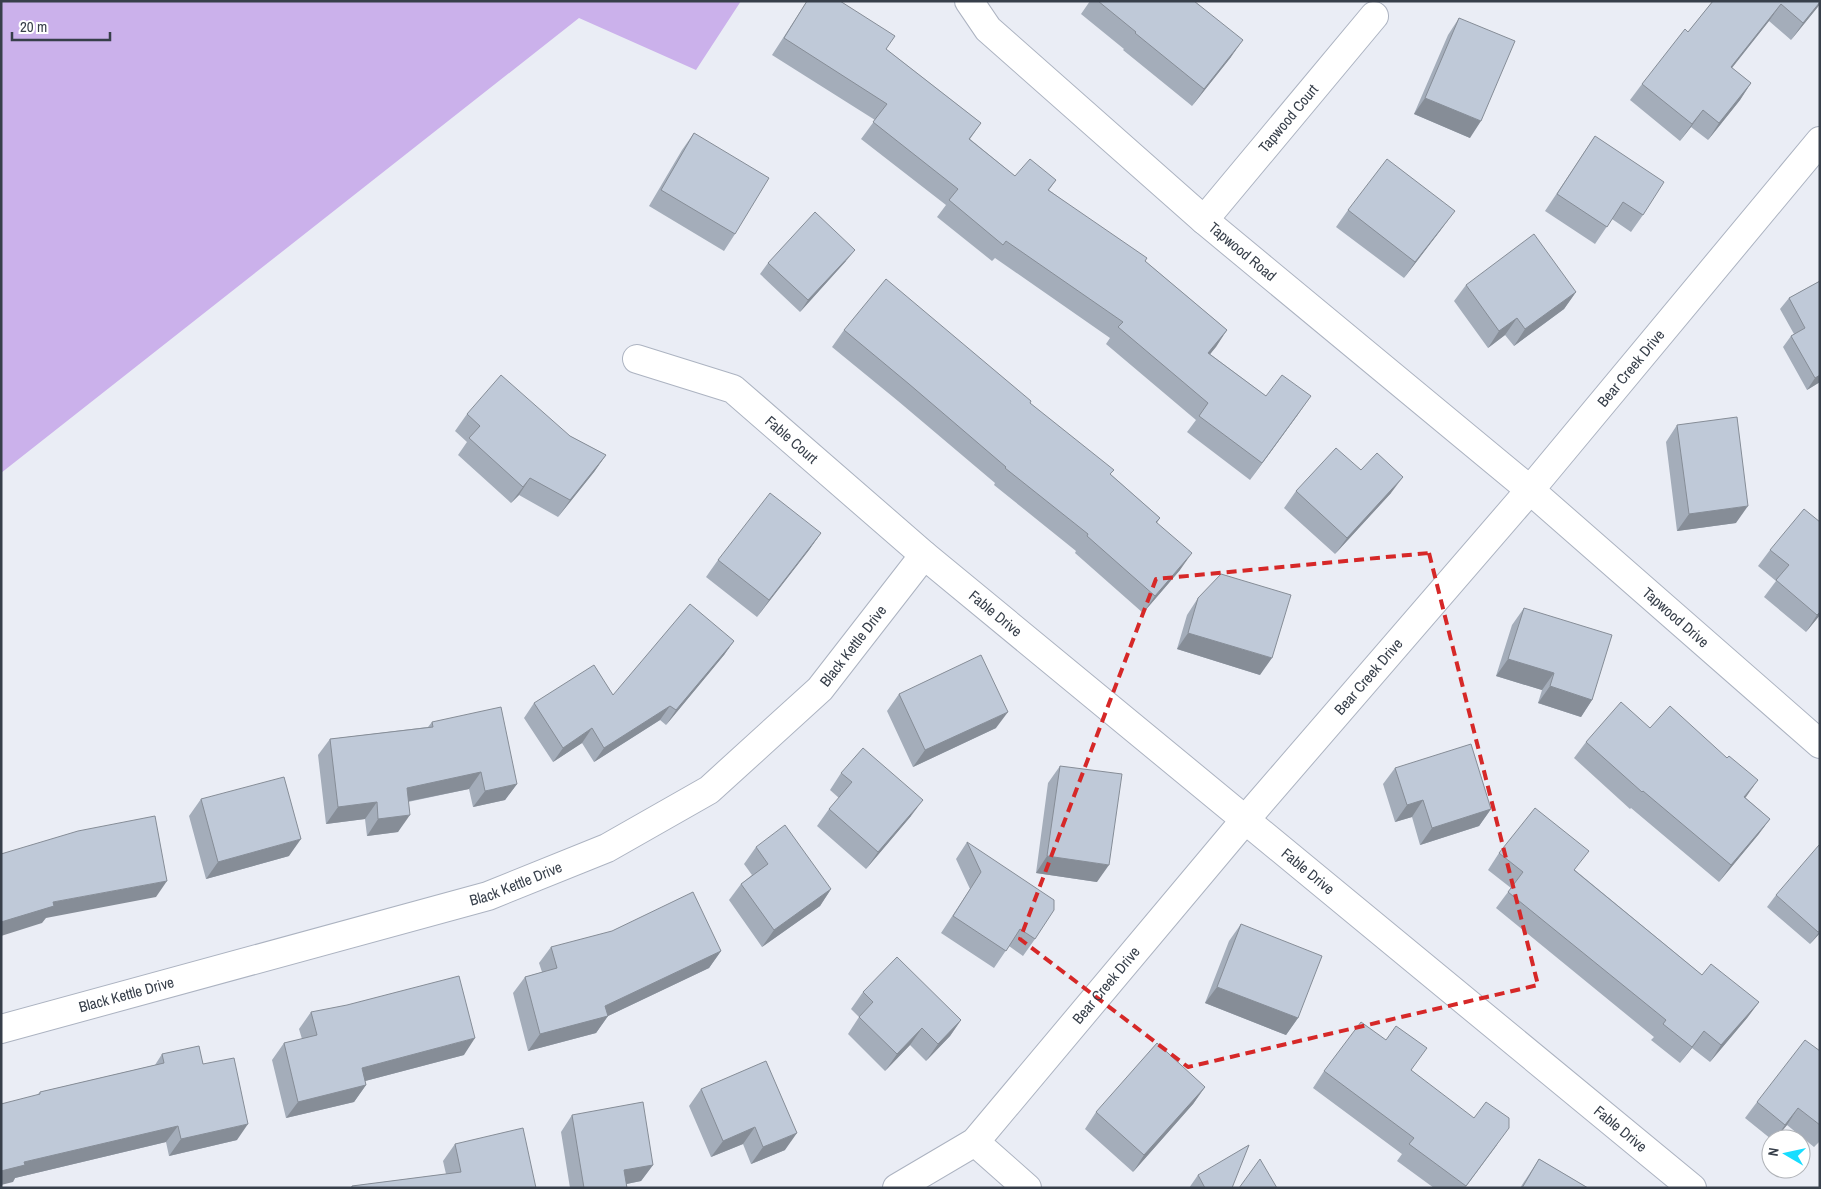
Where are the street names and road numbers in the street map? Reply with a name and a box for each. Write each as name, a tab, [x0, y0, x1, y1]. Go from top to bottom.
street label: Tapwood Court	[1253, 79, 1323, 157]
street label: Tapwood Road	[1204, 217, 1281, 286]
street label: Bear Creek Drive	[1592, 325, 1669, 411]
street label: Fable Court	[761, 411, 823, 469]
street label: Tapwood Drive	[1638, 582, 1714, 652]
street label: Fable Drive	[965, 585, 1027, 642]
street label: Black Kettle Drive	[815, 600, 891, 691]
street label: Bear Creek Drive	[1329, 633, 1407, 719]
street label: Fable Drive	[1277, 843, 1339, 899]
street label: Black Kettle Drive	[467, 856, 565, 911]
street label: Bear Creek Drive	[1067, 942, 1145, 1028]
street label: Black Kettle Drive	[76, 971, 176, 1017]
street label: Fable Drive	[1590, 1100, 1652, 1157]

